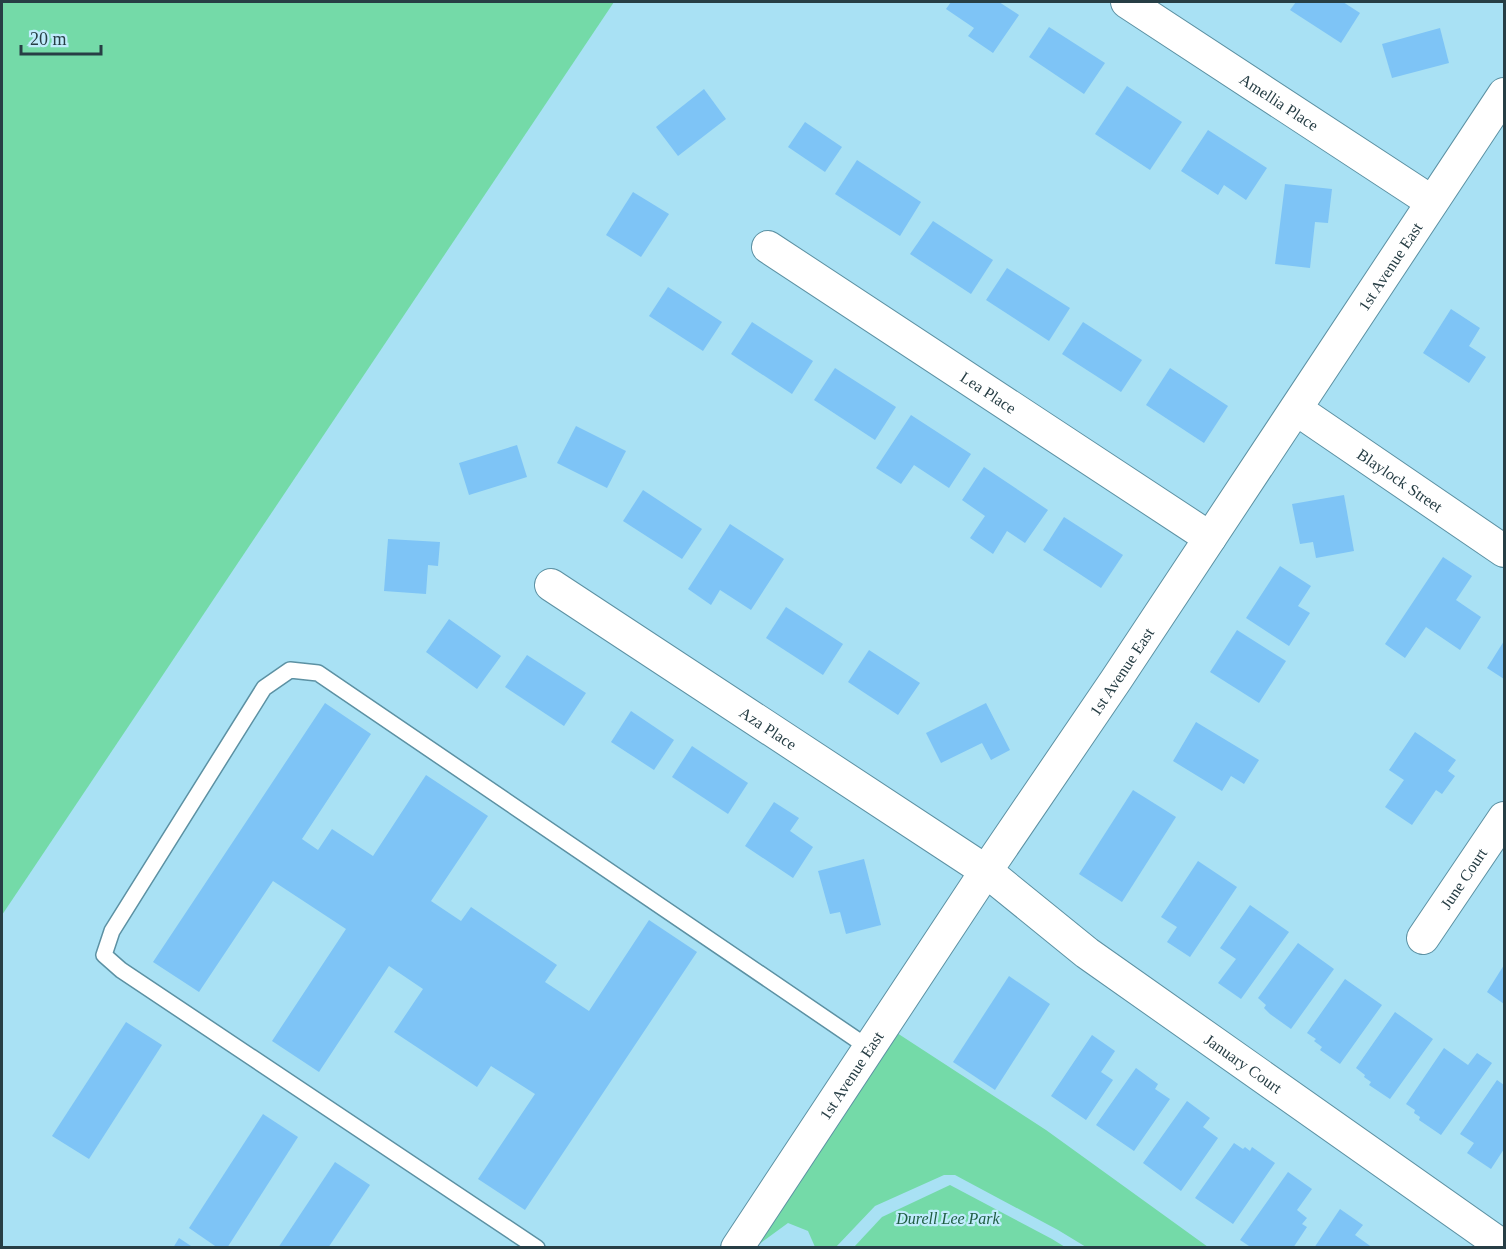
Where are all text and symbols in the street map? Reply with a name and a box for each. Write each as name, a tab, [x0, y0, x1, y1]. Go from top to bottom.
scale bar	[21, 18, 100, 56]
text: 20 m	[30, 29, 67, 49]
street label: Amellia Place	[1237, 70, 1322, 134]
street label: 1st Avenue East	[1355, 219, 1425, 314]
street label: Lea Place	[958, 368, 1019, 417]
street label: Blaylock Street	[1354, 445, 1446, 515]
street label: 1st Avenue East	[1086, 624, 1157, 719]
street label: Aza Place	[737, 703, 800, 753]
street label: June Court	[1437, 844, 1490, 912]
street label: 1st Avenue East	[816, 1028, 887, 1123]
street label: January Court	[1202, 1030, 1286, 1096]
park label: Durell Lee Park	[895, 1210, 1001, 1227]

